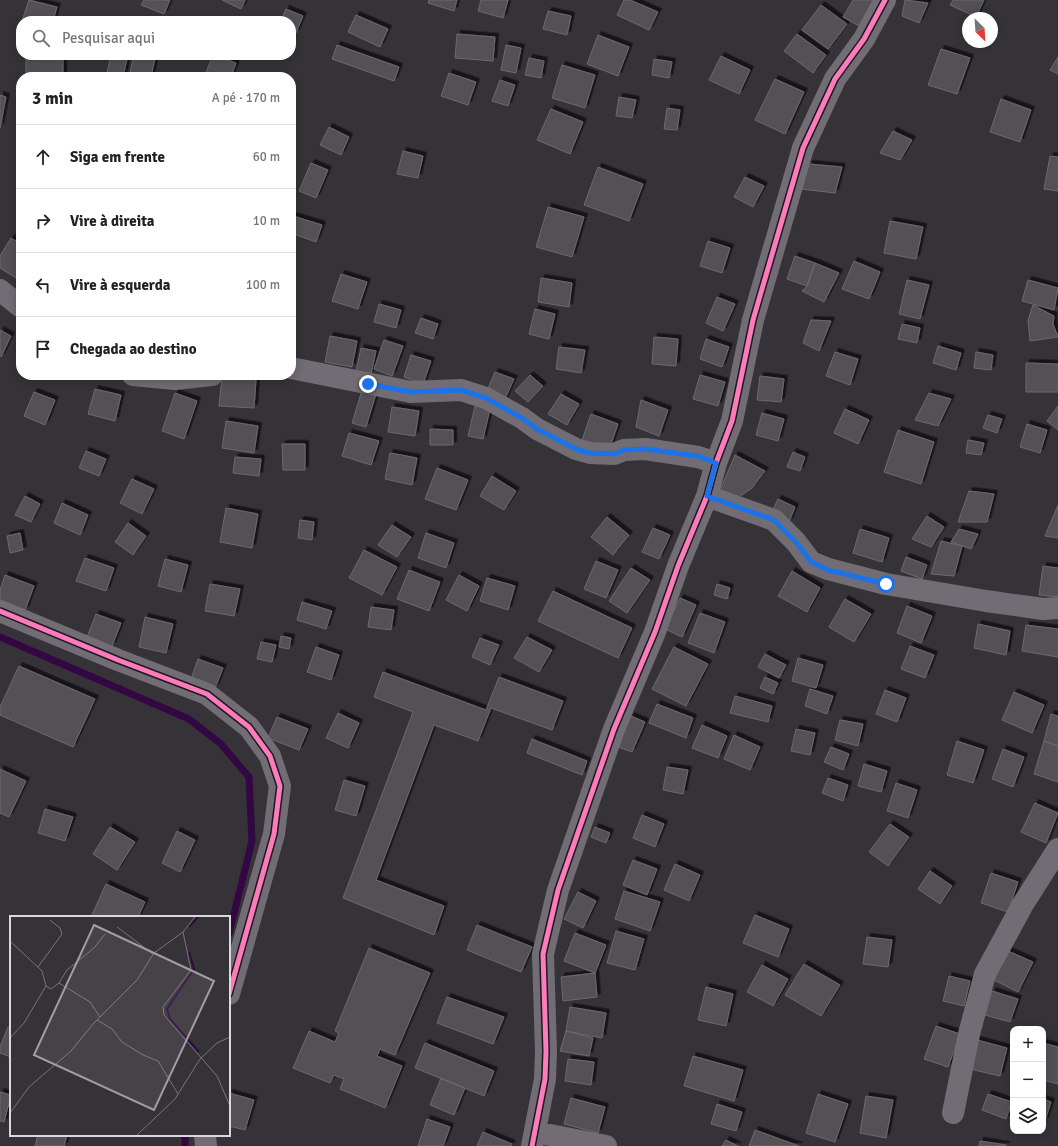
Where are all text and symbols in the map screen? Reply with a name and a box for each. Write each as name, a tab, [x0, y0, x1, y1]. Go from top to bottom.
north arrow	[962, 12, 998, 48]
search box	[16, 16, 296, 60]
icon: search	[30, 27, 52, 49]
text: Pesquisar aqui	[62, 29, 155, 47]
text: 3 min	[32, 88, 73, 109]
text: A pé · 170 m	[212, 90, 280, 106]
icon: ahead	[32, 146, 54, 168]
text: Siga em frente	[70, 148, 165, 166]
text: 60 m	[253, 149, 280, 165]
icon: right	[32, 210, 54, 232]
text: Vire à direita	[70, 212, 154, 230]
text: 10 m	[253, 213, 280, 229]
icon: left	[32, 274, 54, 296]
text: Vire à esquerda	[70, 276, 170, 294]
text: 100 m	[246, 277, 280, 293]
icon: arrive	[32, 338, 54, 360]
text: Chegada ao destino	[70, 340, 197, 358]
route end	[359, 375, 377, 393]
route start	[877, 575, 895, 593]
inset map	[10, 916, 230, 1136]
map controls	[1010, 1026, 1046, 1134]
button: +	[1010, 1026, 1046, 1062]
button: −	[1010, 1062, 1046, 1098]
button: layers	[1010, 1098, 1046, 1134]

